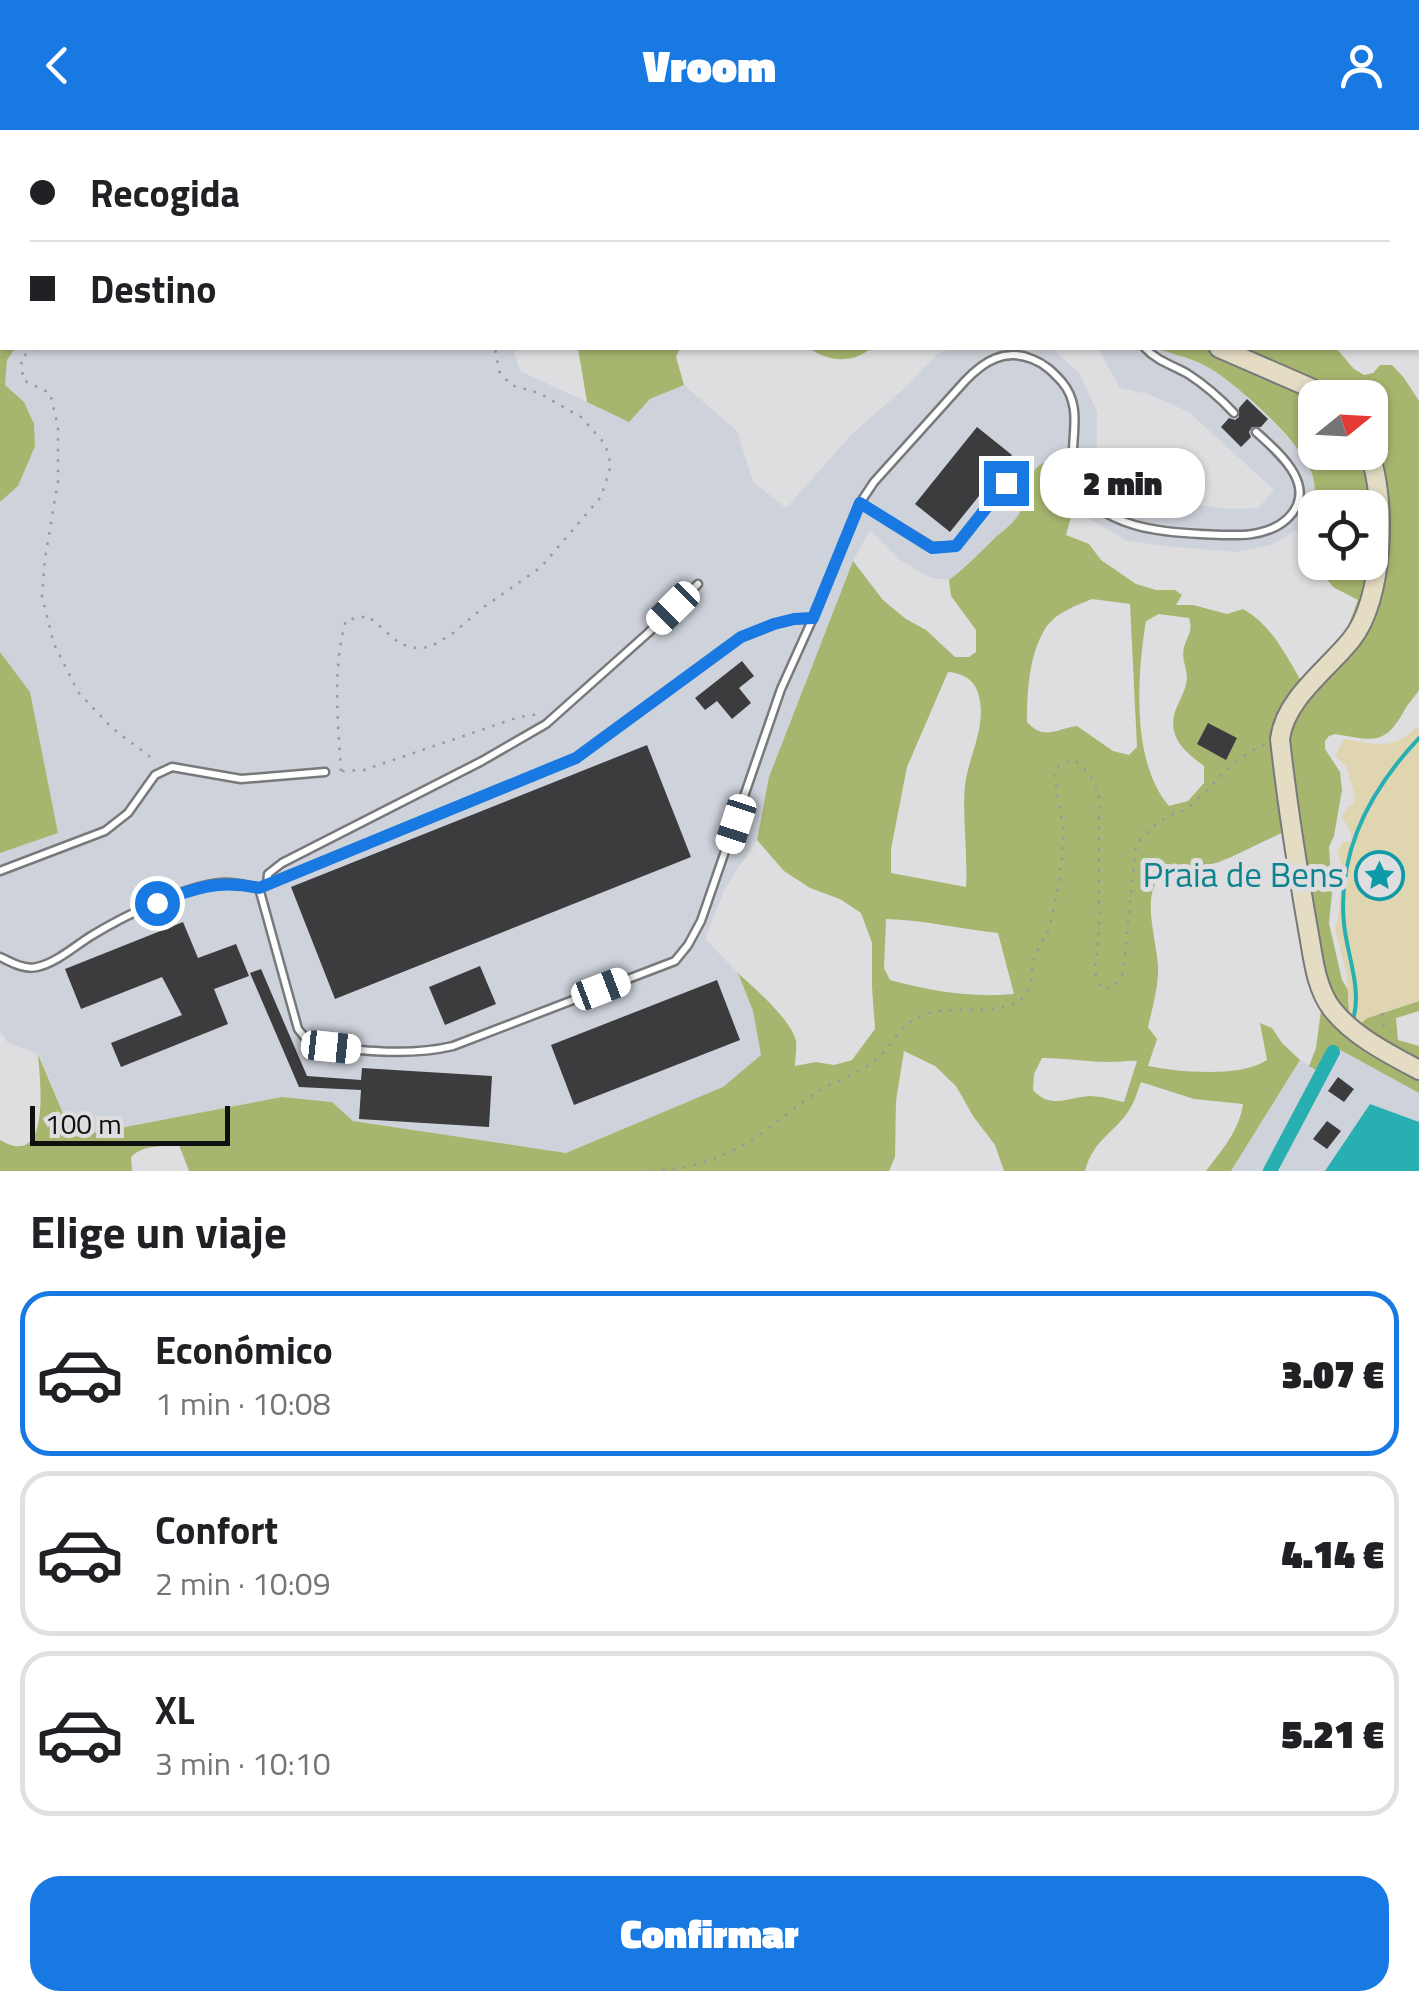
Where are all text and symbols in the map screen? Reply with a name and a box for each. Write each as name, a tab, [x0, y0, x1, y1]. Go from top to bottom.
text: Vroom	[643, 31, 776, 99]
icon: back	[30, 38, 85, 93]
icon: person	[1334, 38, 1389, 93]
text: Recogida	[90, 164, 240, 222]
text: Destino	[90, 260, 216, 318]
north arrow	[1298, 380, 1388, 470]
map controls	[1298, 380, 1388, 580]
callout: 2 min	[1041, 448, 1206, 518]
text: 2 min	[1083, 459, 1162, 507]
route end	[984, 461, 1029, 506]
button: locate	[1298, 490, 1388, 580]
car	[641, 576, 705, 640]
car	[712, 791, 760, 857]
place label: Praia de Bens	[1143, 847, 1344, 901]
place icon: Praia de Bens	[1353, 849, 1405, 901]
route start	[135, 881, 180, 926]
car	[568, 964, 634, 1014]
car	[300, 1029, 362, 1065]
scale bar	[30, 1101, 230, 1146]
text: 100 m	[45, 1102, 122, 1145]
text: Elige un viaje	[30, 1197, 287, 1265]
text: Económico	[155, 1321, 333, 1379]
icon: car	[35, 1329, 125, 1419]
text: 3.07 €	[1282, 1345, 1384, 1403]
text: 1 min · 10:08	[155, 1379, 331, 1427]
text: Confort	[155, 1501, 278, 1559]
icon: car	[35, 1509, 125, 1599]
text: 4.14 €	[1282, 1525, 1384, 1583]
text: 2 min · 10:09	[155, 1559, 331, 1607]
text: XL	[155, 1681, 195, 1739]
icon: car	[35, 1689, 125, 1779]
text: 5.21 €	[1282, 1705, 1384, 1763]
text: 3 min · 10:10	[155, 1739, 331, 1787]
button: Confirmar	[30, 1876, 1389, 1991]

